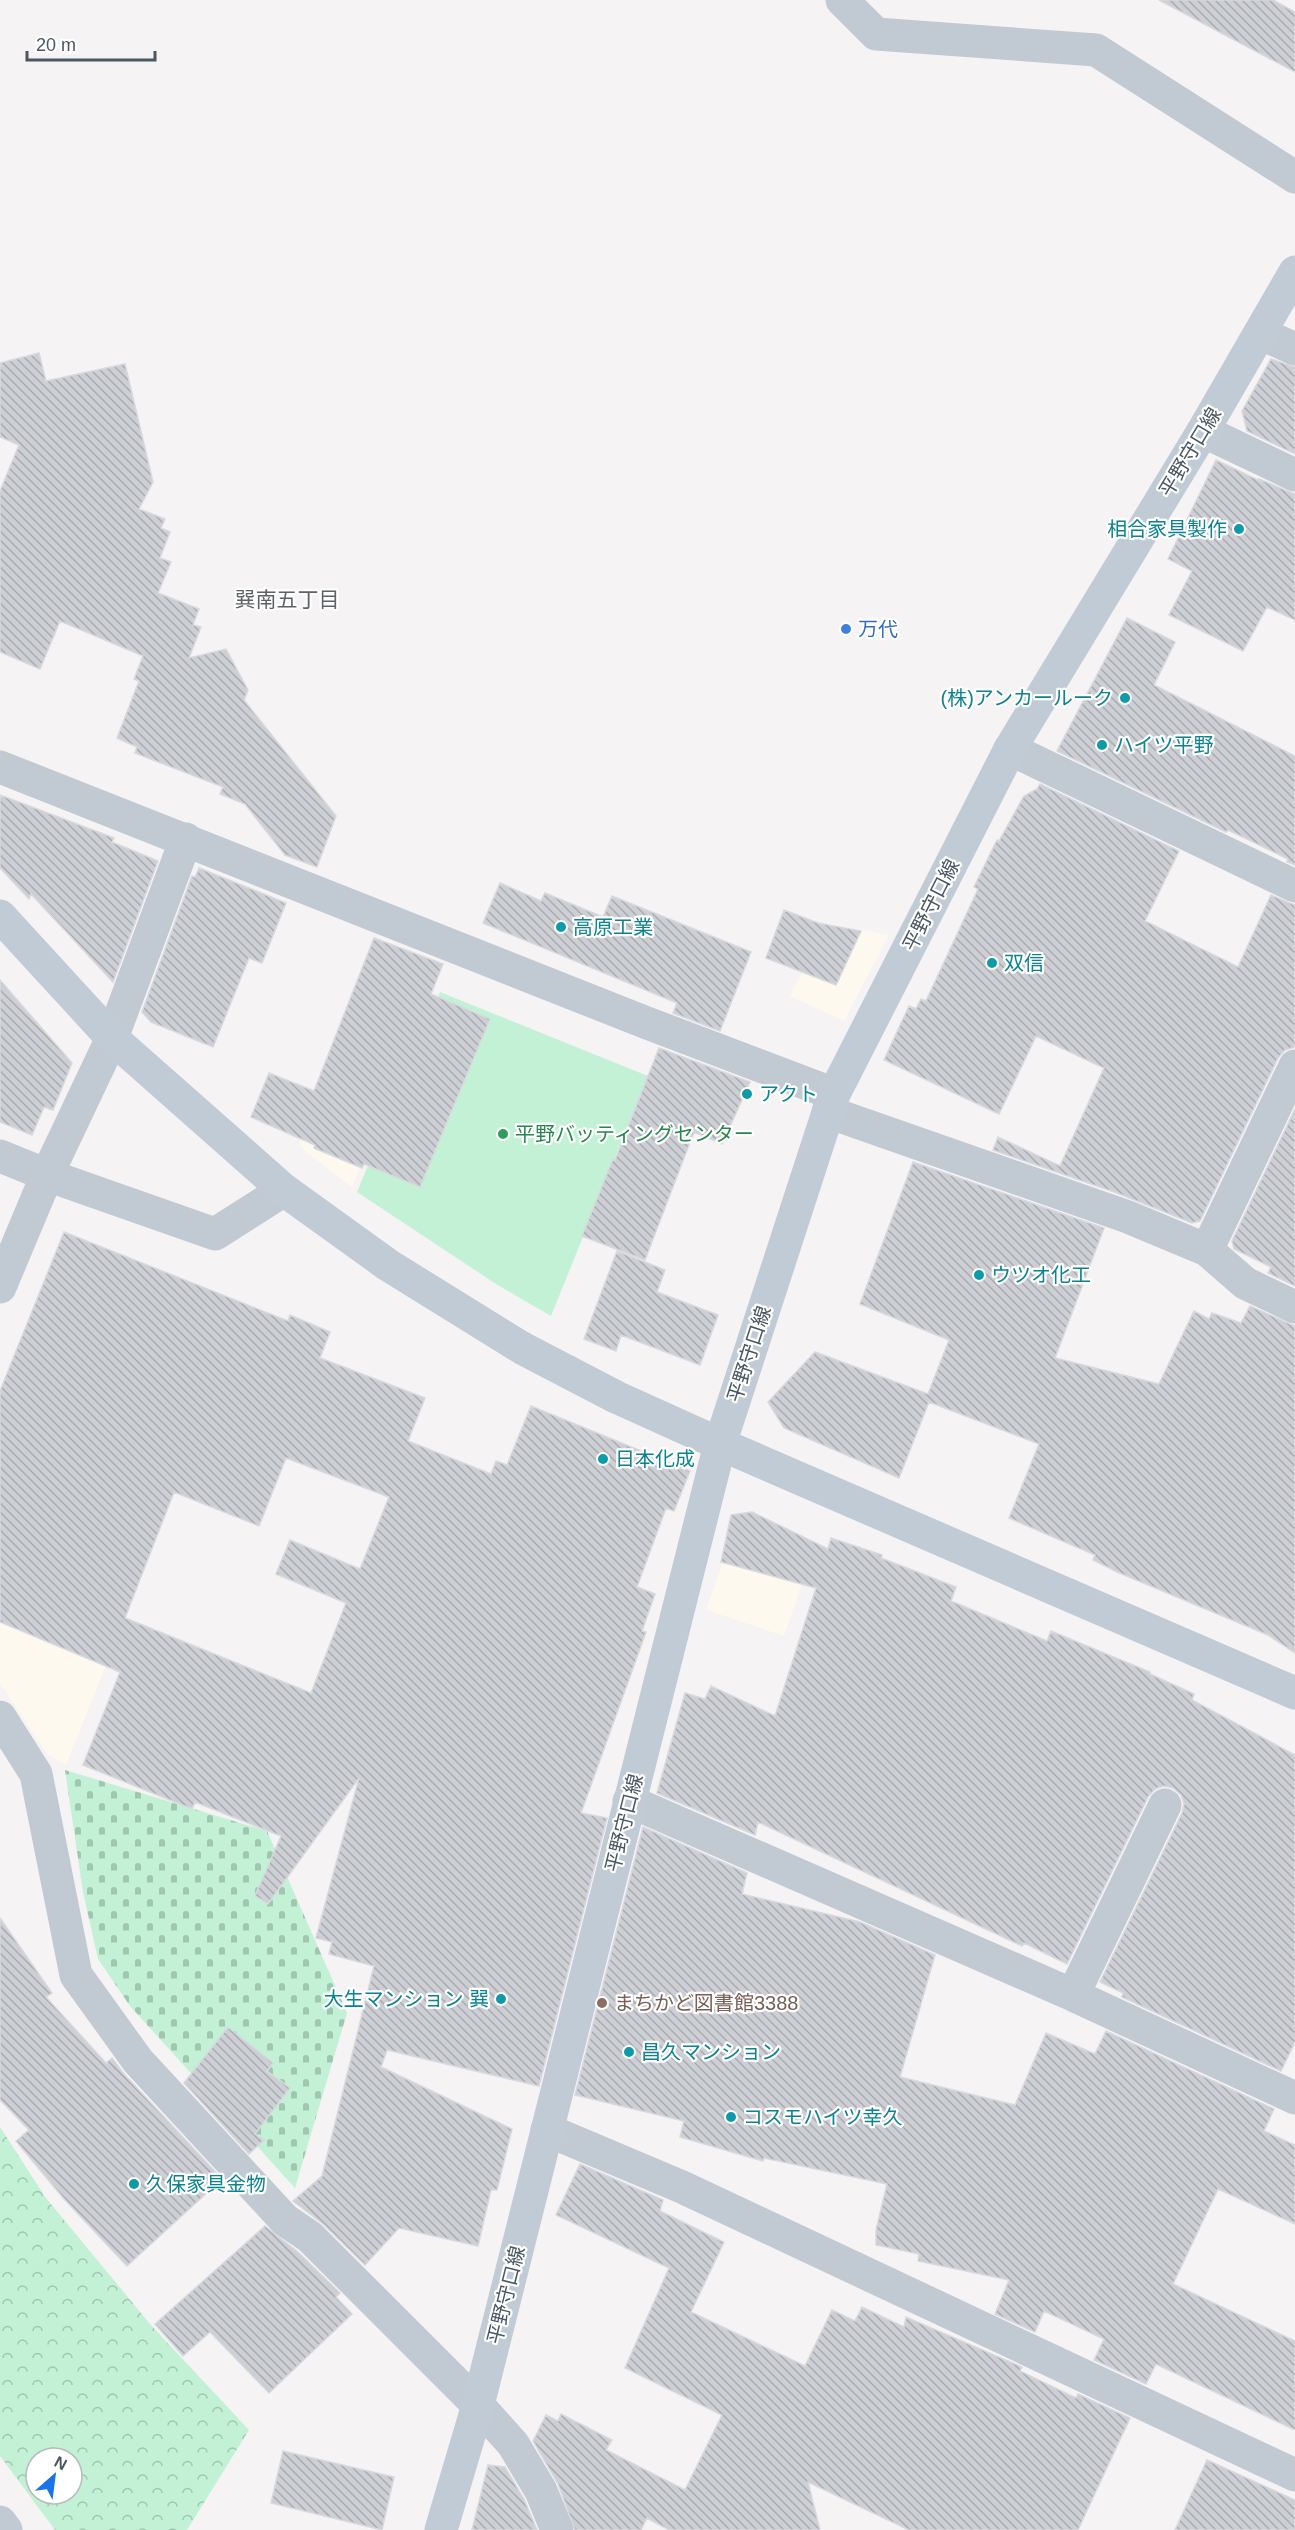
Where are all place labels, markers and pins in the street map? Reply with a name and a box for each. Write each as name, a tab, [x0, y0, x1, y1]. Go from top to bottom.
place label: 相合家具製作	[1107, 518, 1227, 540]
marker: 相合家具製作	[1232, 522, 1246, 536]
place label: 万代	[858, 618, 898, 640]
marker: 万代	[839, 622, 853, 636]
place label: (株)アンカールーク	[940, 687, 1113, 709]
marker: (株)アンカールーク	[1118, 691, 1132, 705]
place label: ハイツ平野	[1114, 734, 1214, 756]
marker: ハイツ平野	[1095, 738, 1109, 752]
place label: 高原工業	[573, 916, 653, 938]
marker: 高原工業	[554, 920, 568, 934]
place label: 双信	[1004, 952, 1044, 974]
marker: 双信	[985, 956, 999, 970]
place label: アクト	[759, 1083, 818, 1105]
marker: アクト	[740, 1087, 754, 1101]
place label: 平野バッティングセンター	[515, 1123, 754, 1145]
marker: 平野バッティングセンター	[496, 1127, 510, 1141]
place label: ウツオ化工	[991, 1264, 1091, 1286]
marker: ウツオ化工	[972, 1268, 986, 1282]
place label: 日本化成	[615, 1448, 695, 1470]
marker: 日本化成	[596, 1452, 610, 1466]
place label: 大生マンション 巽	[323, 1988, 489, 2010]
marker: 大生マンション 巽	[494, 1992, 508, 2006]
place label: まちかど図書館3388	[614, 1992, 799, 2014]
marker: まちかど図書館3388	[595, 1996, 609, 2010]
place label: 昌久マンション	[641, 2041, 781, 2063]
marker: 昌久マンション	[622, 2045, 636, 2059]
place label: コスモハイツ幸久	[743, 2106, 903, 2128]
marker: コスモハイツ幸久	[724, 2110, 738, 2124]
place label: 久保家具金物	[146, 2173, 266, 2195]
marker: 久保家具金物	[127, 2177, 141, 2191]

